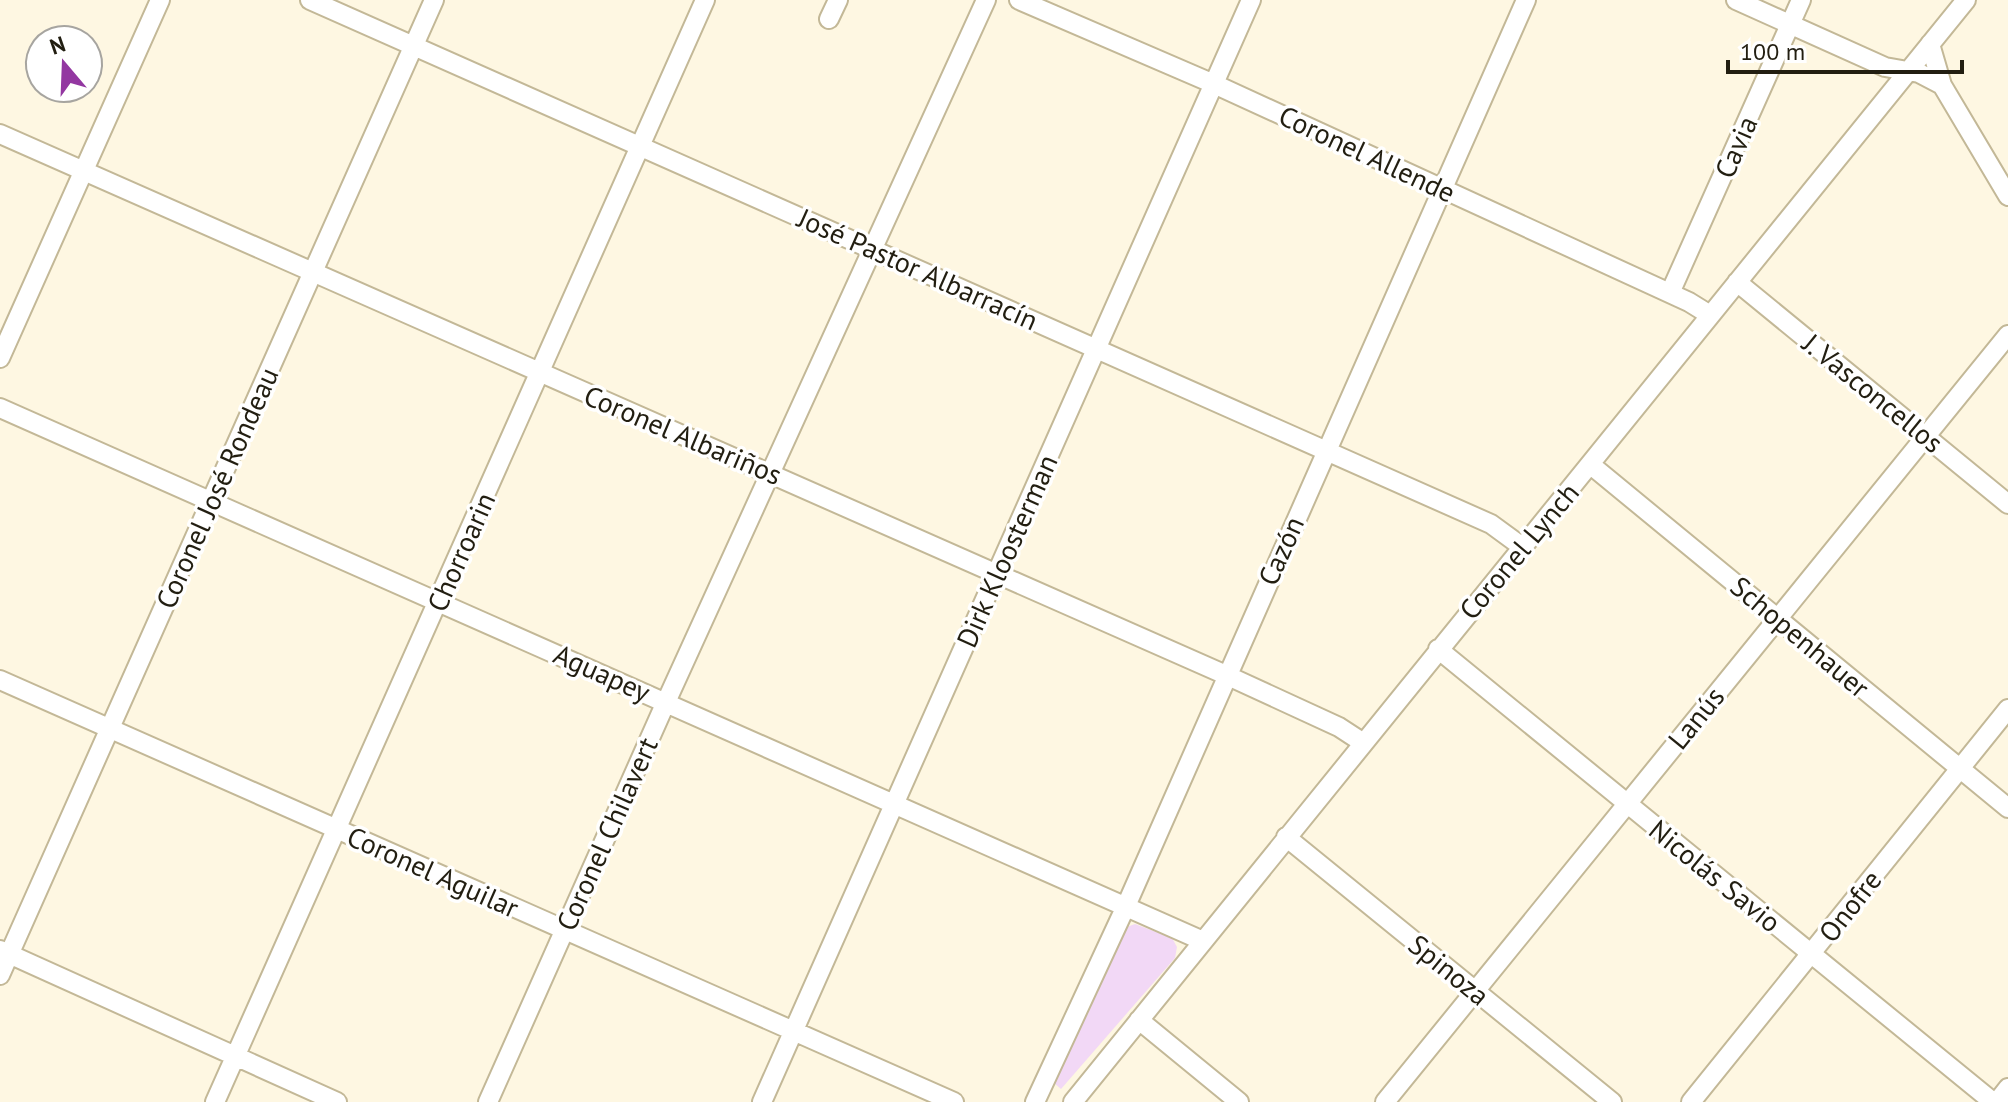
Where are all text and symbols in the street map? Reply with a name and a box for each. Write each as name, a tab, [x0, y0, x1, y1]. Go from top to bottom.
north arrow	[24, 24, 104, 104]
scale bar	[1728, 24, 1962, 74]
text: N	[46, 29, 69, 61]
text: 100 m	[1740, 36, 1805, 67]
street label: Coronel Allende	[1273, 97, 1461, 211]
street label: Cavia	[1706, 110, 1766, 184]
street label: José Pastor Albarracín	[791, 199, 1044, 338]
street label: J. Vasconcellos	[1795, 324, 1951, 461]
street label: Coronel José Rondeau	[147, 361, 286, 614]
street label: Coronel Albariños	[579, 376, 788, 493]
street label: Dirk Kloosterman	[947, 449, 1066, 653]
street label: Coronel Lynch	[1451, 475, 1587, 627]
street label: Chorroarin	[418, 486, 503, 617]
street label: Cazón	[1249, 510, 1312, 591]
street label: Schopenhauer	[1723, 568, 1878, 706]
street label: Aguapey	[548, 635, 656, 710]
street label: Lanús	[1659, 679, 1732, 757]
street label: Coronel Chilavert	[547, 731, 666, 936]
street label: Nicolás Savio	[1642, 811, 1789, 940]
street label: Coronel Aguilar	[342, 817, 525, 926]
street label: Onofre	[1810, 862, 1889, 949]
street label: Spinoza	[1401, 926, 1497, 1014]

